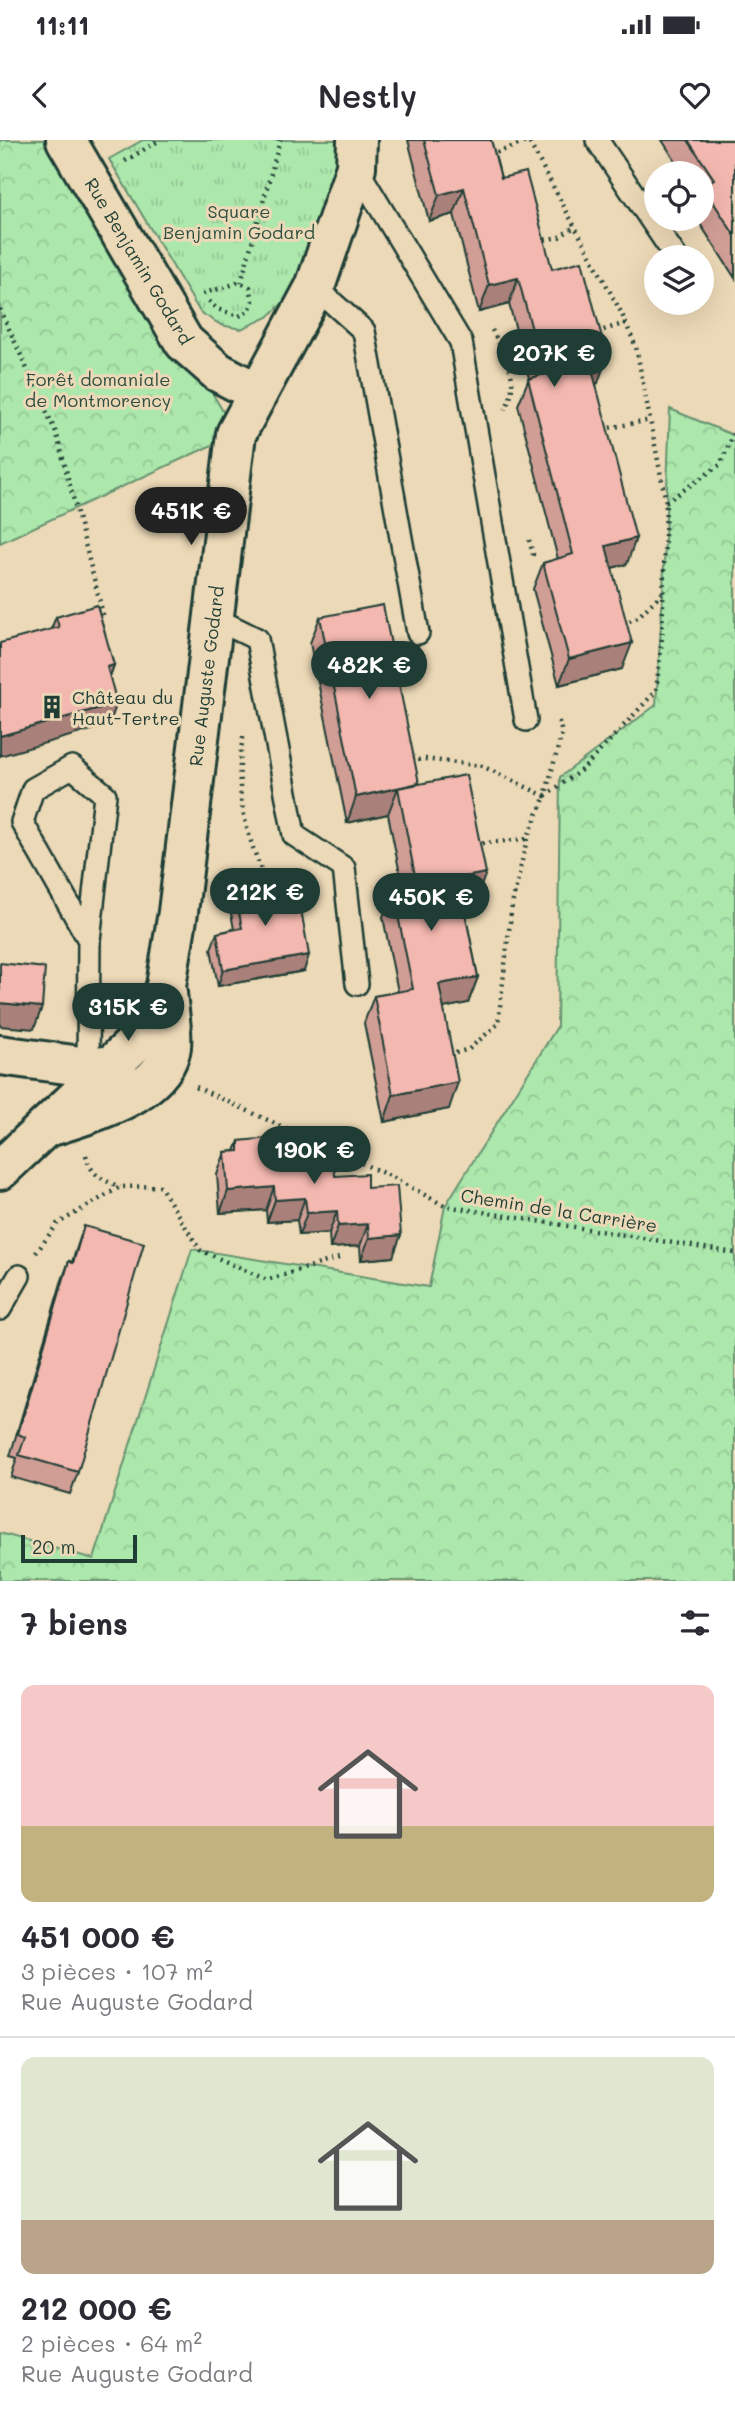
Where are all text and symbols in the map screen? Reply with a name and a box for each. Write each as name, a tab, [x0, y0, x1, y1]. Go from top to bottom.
text: 11:11	[35, 8, 89, 42]
text: Nestly	[318, 74, 417, 116]
icon: back	[21, 76, 59, 114]
icon: heart	[676, 76, 714, 114]
map controls	[644, 161, 714, 315]
button: locate	[644, 161, 714, 231]
street label: Rue Benjamin Godard	[80, 173, 198, 349]
park label: Square Benjamin Godard	[163, 199, 315, 244]
button: layers	[644, 245, 714, 315]
pin: 207K €	[497, 330, 611, 389]
text: 207K €	[513, 337, 595, 367]
park label: Forêt domaniale de Montmorency	[25, 367, 171, 412]
pin: 451K €	[134, 488, 248, 547]
text: 451K €	[151, 495, 231, 525]
street label: Rue Auguste Godard	[183, 584, 229, 768]
pin: 482K €	[312, 642, 426, 701]
text: 482K €	[327, 649, 411, 679]
place label: Château du Haut-Tertre	[72, 685, 180, 730]
building icon: Château du Haut-Tertre	[38, 693, 66, 721]
pin: 212K €	[208, 868, 322, 928]
pin: 450K €	[374, 874, 488, 933]
text: 212K €	[226, 876, 304, 906]
text: 450K €	[389, 881, 473, 911]
pin: 315K €	[71, 984, 185, 1043]
text: 315K €	[88, 991, 168, 1021]
pin: 190K €	[257, 1126, 371, 1186]
text: 190K €	[274, 1134, 354, 1164]
street label: Chemin de la Carrière	[459, 1183, 659, 1237]
scale bar	[21, 1532, 136, 1564]
text: 20 m	[32, 1534, 76, 1559]
text: 7 biens	[21, 1603, 128, 1643]
icon: filters	[676, 1604, 714, 1642]
icon: home	[305, 1731, 431, 1857]
text: 451 000 €	[21, 1916, 175, 1956]
text: 3 pièces · 107 m²	[21, 1956, 213, 1986]
text: Rue Auguste Godard	[21, 1986, 253, 2016]
icon: home	[305, 2103, 431, 2229]
text: 212 000 €	[21, 2288, 172, 2328]
text: 2 pièces · 64 m²	[21, 2328, 202, 2358]
text: Rue Auguste Godard	[21, 2358, 253, 2388]

